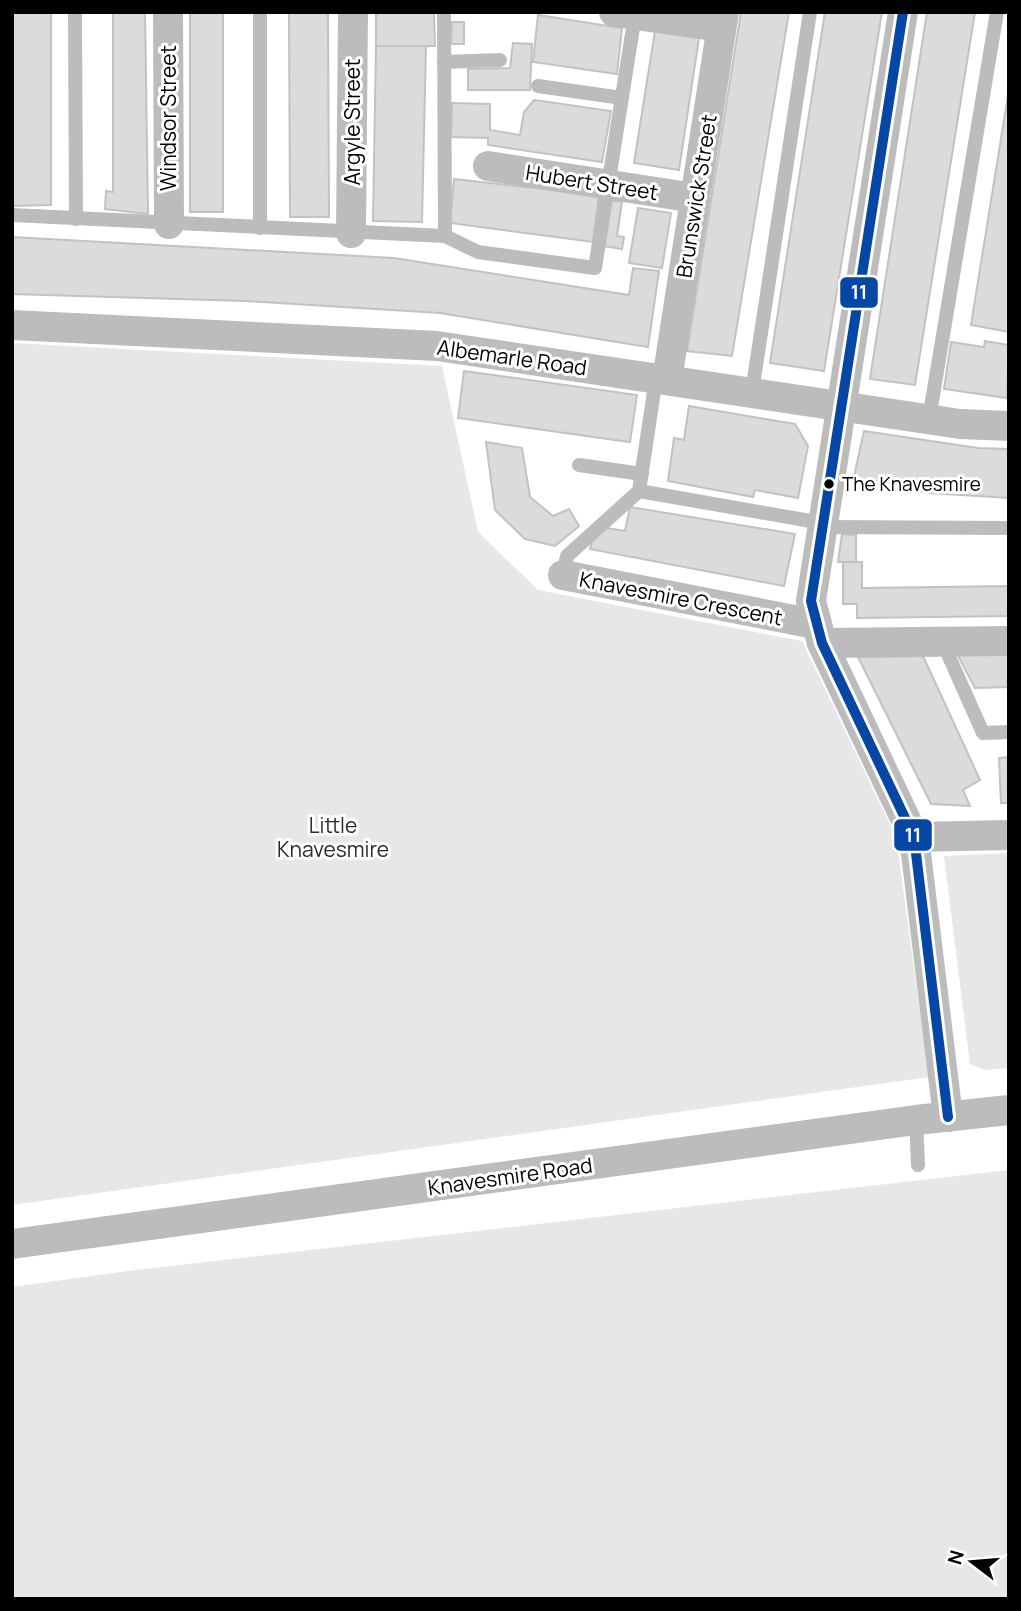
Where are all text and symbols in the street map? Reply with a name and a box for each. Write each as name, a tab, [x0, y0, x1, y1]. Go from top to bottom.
street label: Windsor Street	[154, 45, 182, 191]
street label: Argyle Street	[338, 58, 366, 186]
street label: Brunswick Street	[669, 112, 723, 280]
street label: Hubert Street	[524, 158, 660, 206]
line badge: 11	[839, 276, 879, 309]
text: 11	[851, 279, 867, 305]
street label: Albemarle Road	[435, 333, 589, 381]
place label: The Knavesmire	[842, 471, 981, 497]
marker: The Knavesmire	[822, 477, 836, 491]
street label: Knavesmire Crescent	[577, 565, 785, 631]
park label: Little Knavesmire	[277, 811, 389, 863]
line badge: 11	[893, 818, 933, 852]
text: 11	[905, 822, 921, 848]
street label: Knavesmire Road	[426, 1151, 594, 1201]
north arrow	[937, 1527, 1007, 1597]
text: N	[941, 1547, 970, 1567]

